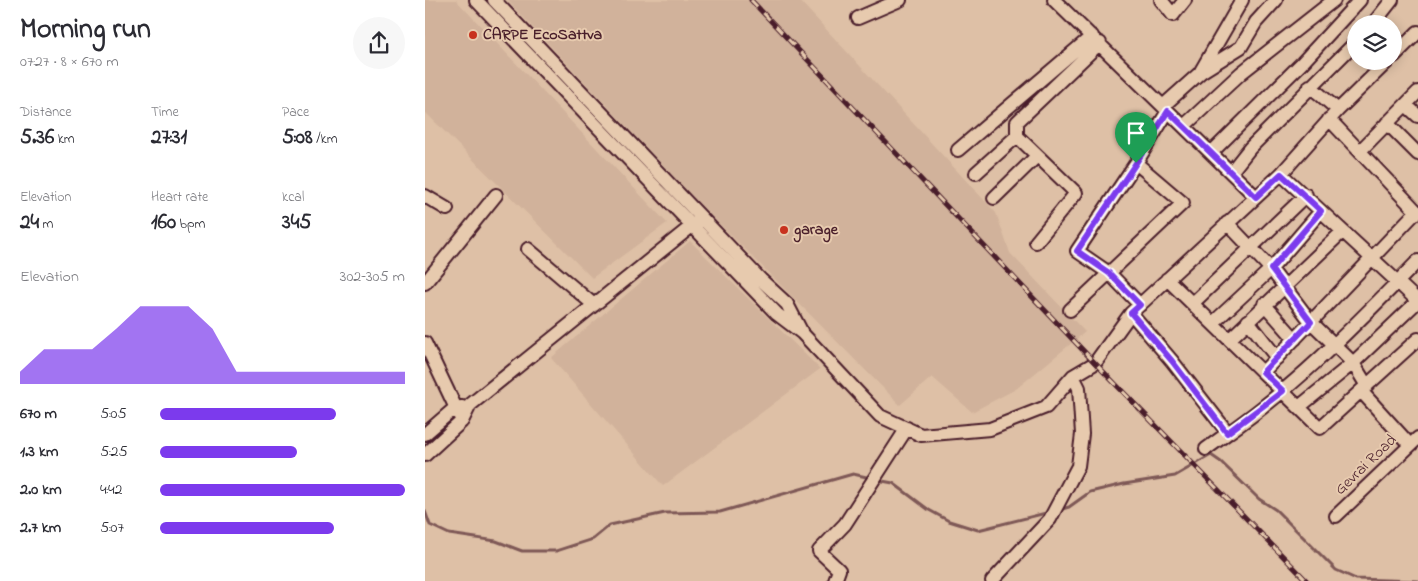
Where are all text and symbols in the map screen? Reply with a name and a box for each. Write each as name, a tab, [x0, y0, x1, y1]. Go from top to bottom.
text: Morning run	[20, 10, 151, 51]
map controls	[1347, 15, 1402, 70]
button: layers	[1347, 15, 1402, 70]
button: share	[353, 17, 405, 69]
place label: CARPE EcoSattva	[483, 23, 602, 47]
marker: CARPE EcoSattva	[467, 29, 479, 41]
text: 07:27 · 8 × 670 m	[20, 50, 119, 74]
text: Distance	[20, 102, 72, 123]
text: Time	[151, 102, 179, 123]
text: Pace	[282, 102, 309, 123]
pin	[1115, 112, 1157, 163]
icon: arrive	[1122, 119, 1150, 147]
text: 5.36	[20, 123, 54, 153]
text: 27:31	[151, 123, 187, 153]
text: 5:08	[282, 123, 313, 153]
text: km	[54, 129, 75, 150]
text: /km	[313, 129, 338, 150]
text: Elevation	[20, 187, 71, 208]
text: Heart rate	[151, 187, 208, 208]
text: kcal	[282, 187, 304, 208]
text: 24	[20, 208, 39, 238]
text: 160	[151, 208, 176, 238]
text: 345	[282, 208, 311, 238]
text: m	[39, 214, 53, 235]
text: bpm	[176, 214, 205, 235]
place label: garage	[793, 218, 839, 243]
marker: garage	[778, 224, 790, 236]
text: Elevation	[20, 265, 79, 289]
text: 302–305 m	[340, 265, 405, 289]
text: 670 m	[20, 402, 57, 426]
text: 5:05	[100, 402, 127, 426]
street label: Gevrai Road	[1329, 429, 1403, 501]
text: 1.3 km	[20, 440, 58, 464]
text: 5:25	[100, 440, 128, 464]
text: 2.0 km	[20, 478, 62, 502]
text: 4:42	[100, 478, 123, 502]
text: 2.7 km	[20, 516, 61, 540]
text: 5:07	[100, 516, 124, 540]

